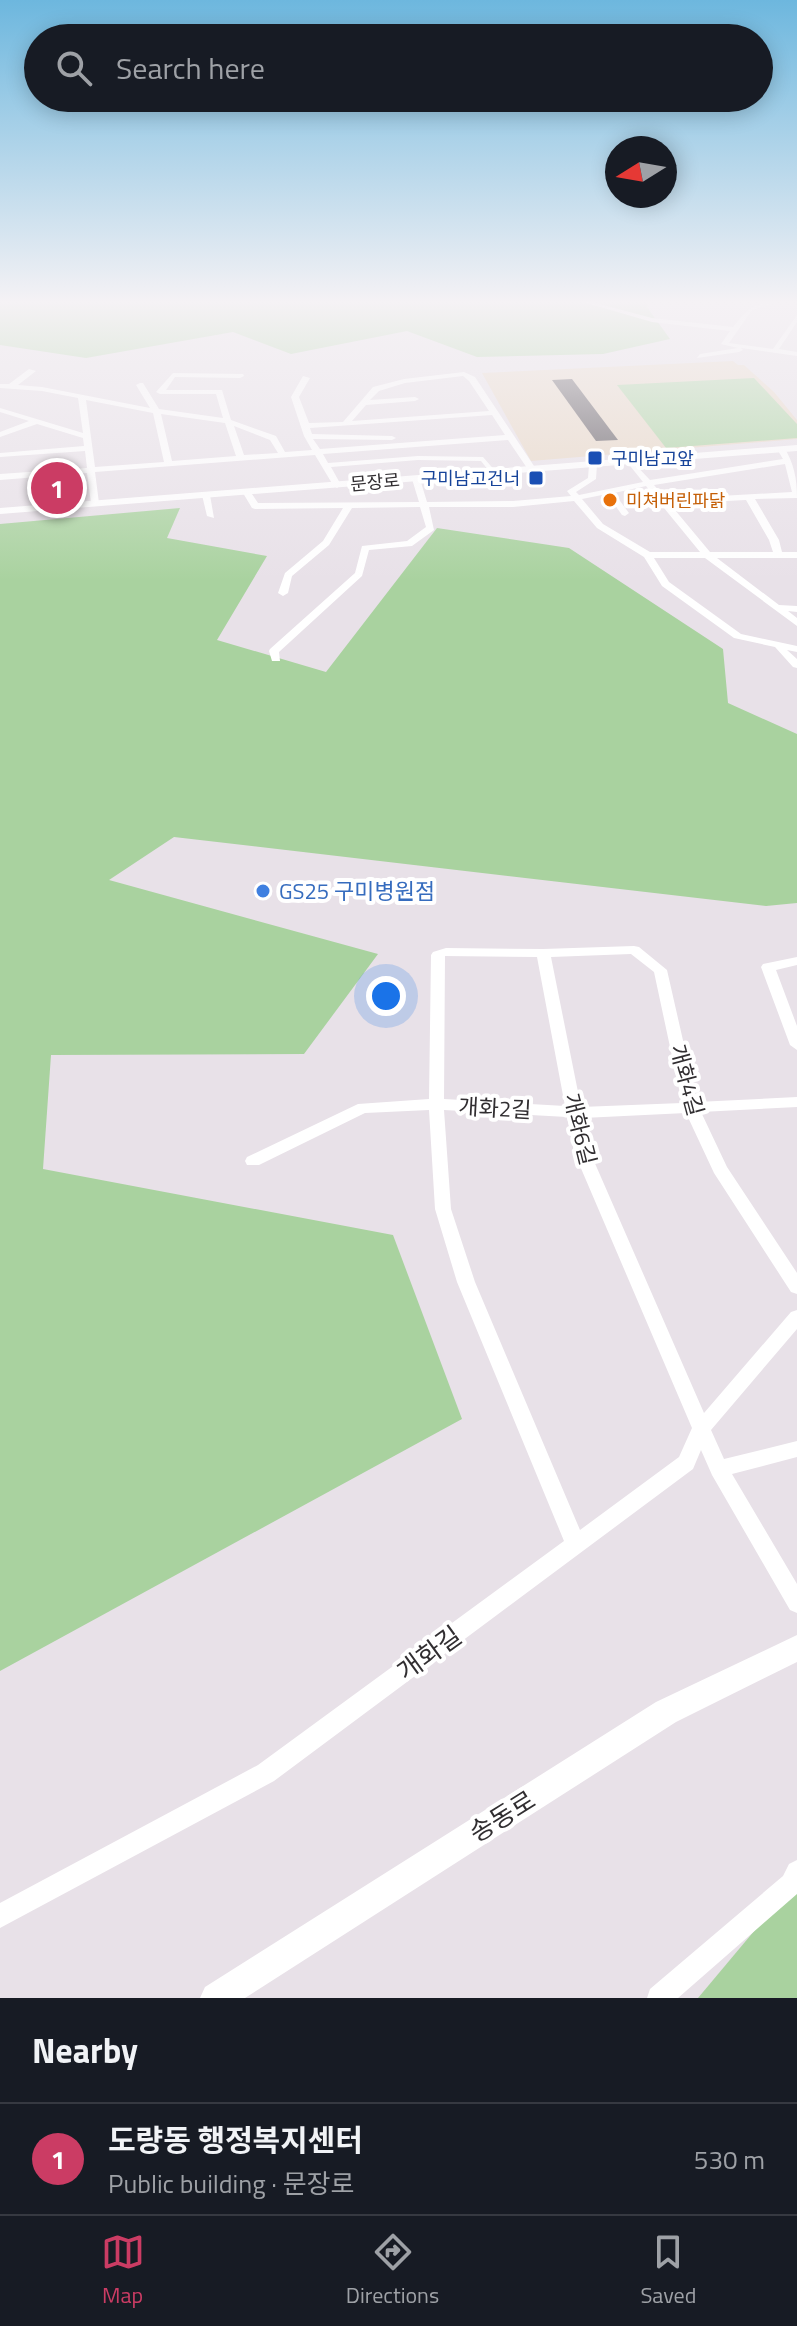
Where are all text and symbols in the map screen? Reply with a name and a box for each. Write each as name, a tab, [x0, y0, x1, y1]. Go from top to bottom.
search box	[24, 24, 773, 112]
text: Search here	[116, 45, 265, 91]
icon: search	[52, 46, 96, 90]
north arrow	[605, 136, 677, 208]
place label: 구미남고앞	[611, 445, 694, 472]
marker: 구미남고앞	[586, 449, 604, 467]
pin: 1	[31, 458, 83, 518]
place label: 구미남고건너	[421, 465, 520, 492]
street label: 문장로	[349, 466, 401, 498]
marker: 구미남고건너	[527, 469, 545, 487]
place label: 미쳐버린파닭	[626, 487, 725, 514]
marker: 미쳐버린파닭	[601, 491, 619, 509]
place label: GS25 구미병원점	[279, 874, 435, 908]
marker: GS25 구미병원점	[254, 882, 272, 900]
your location	[366, 976, 406, 1016]
street label: 개화4길	[661, 1040, 713, 1120]
street label: 개화2길	[458, 1089, 532, 1127]
street label: 개화6길	[555, 1089, 605, 1169]
street label: 개화길	[389, 1616, 469, 1690]
street label: 송동로	[461, 1780, 543, 1852]
text: Nearby	[32, 2024, 138, 2076]
text: 도량동 행정복지센터	[108, 2117, 363, 2163]
text: 1	[51, 2140, 65, 2179]
text: 530 m	[694, 2140, 765, 2179]
text: Public building · 문장로	[108, 2164, 354, 2203]
tab: Map	[101, 2230, 145, 2312]
tab: Directions	[346, 2230, 439, 2312]
tab: Saved	[640, 2230, 696, 2312]

